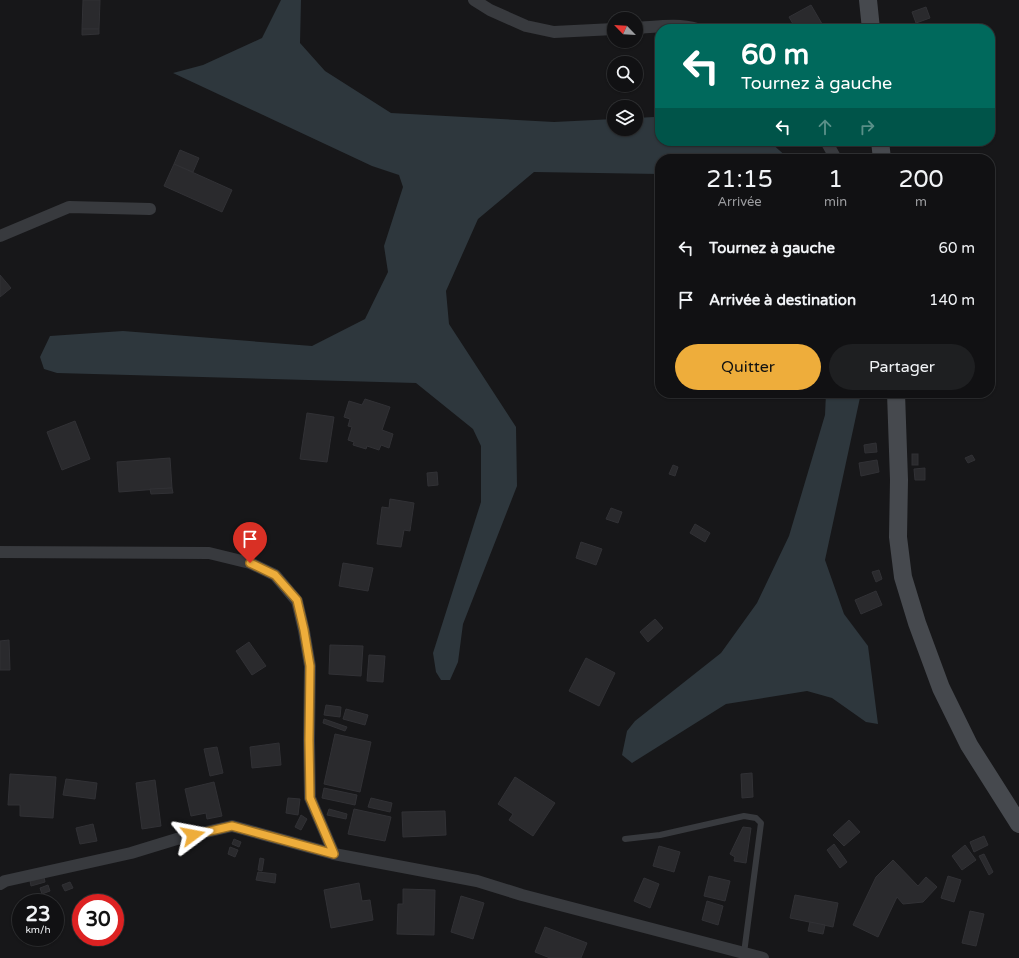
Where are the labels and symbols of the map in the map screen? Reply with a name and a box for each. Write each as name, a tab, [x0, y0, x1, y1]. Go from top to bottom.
north arrow	[607, 12, 643, 48]
pin	[233, 522, 267, 563]
position arrow	[172, 814, 214, 856]
speed limit sign: 30	[72, 894, 124, 946]

